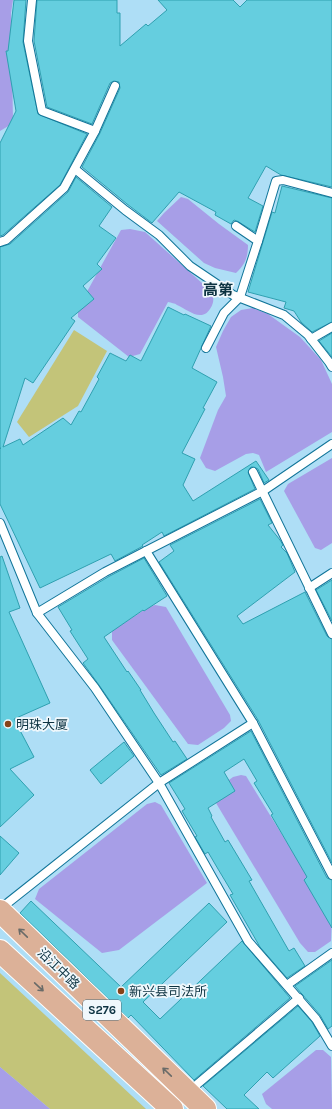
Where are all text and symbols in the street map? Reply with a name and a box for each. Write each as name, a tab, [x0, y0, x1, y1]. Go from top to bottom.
district label: 高第	[203, 281, 233, 299]
place label: 明珠大厦	[16, 717, 68, 732]
marker: 明珠大厦	[3, 719, 13, 729]
one-way arrow	[18, 928, 28, 938]
street label: 沿江中路	[35, 945, 83, 992]
one-way arrow	[34, 982, 44, 992]
place label: 新兴县司法所	[129, 984, 207, 999]
marker: 新兴县司法所	[116, 986, 126, 996]
road number: S276	[83, 1000, 121, 1020]
one-way arrow	[162, 1067, 172, 1077]

